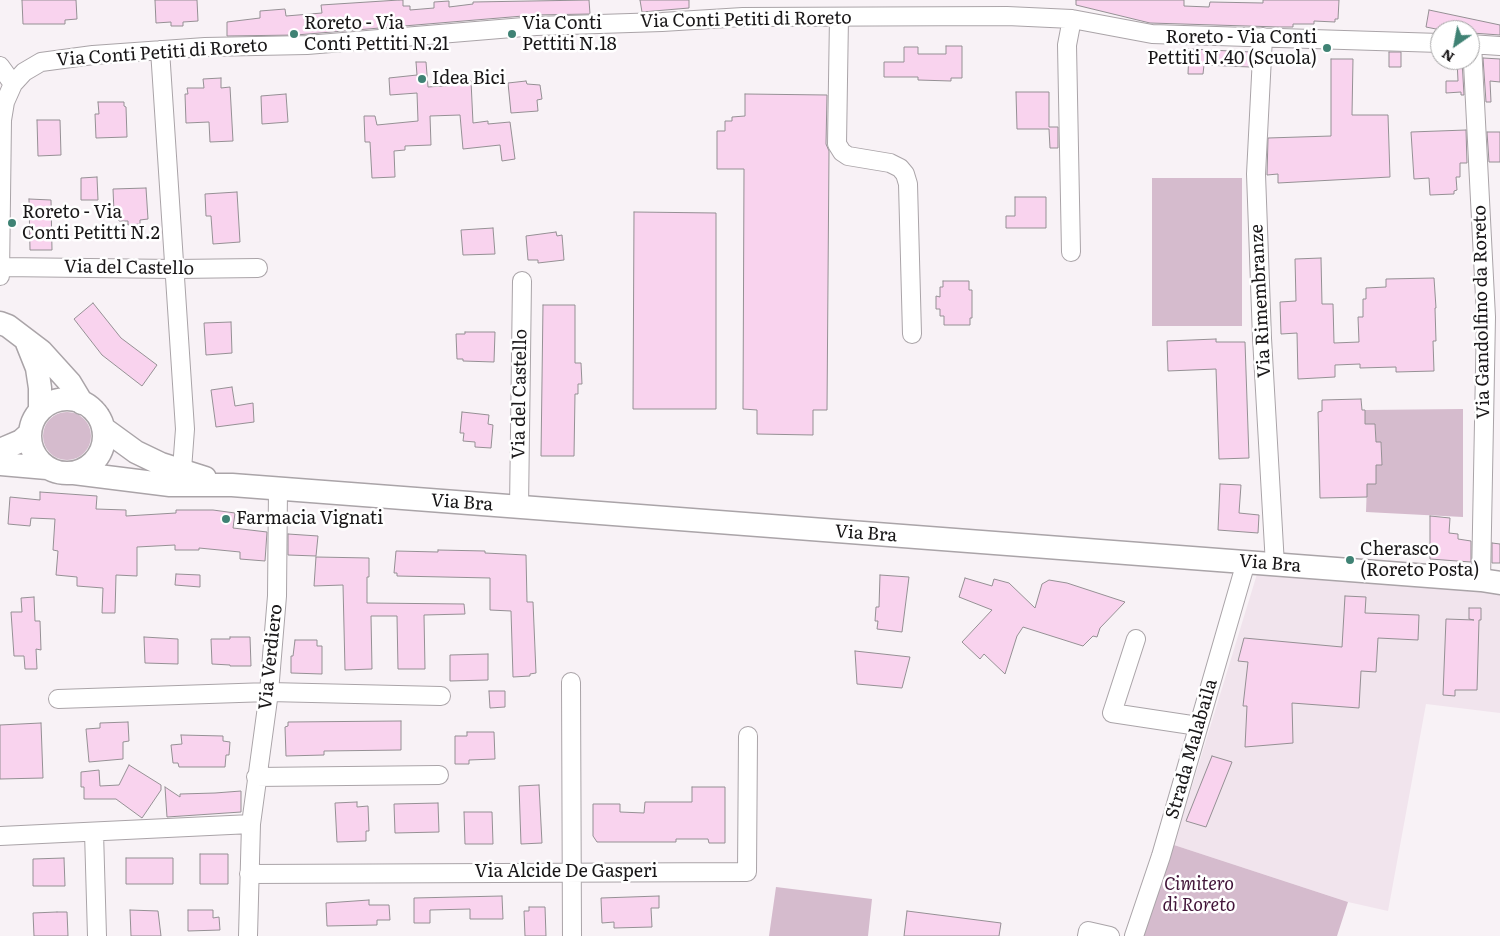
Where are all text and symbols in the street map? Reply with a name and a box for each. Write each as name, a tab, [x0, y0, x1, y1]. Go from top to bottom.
street label: Via Conti Petiti di Roreto	[640, 7, 852, 33]
place label: Roreto - Via Conti Pettiti N.21	[304, 13, 449, 56]
place label: Via Conti Pettiti N.18	[522, 13, 617, 56]
north arrow	[1430, 20, 1480, 70]
place label: Roreto - Via Conti Pettiti N.40 (Scuola)	[1147, 27, 1317, 70]
marker: Roreto - Via Conti Pettiti N.21	[288, 28, 300, 40]
marker: Via Conti Pettiti N.18	[506, 28, 518, 40]
street label: Via Conti Petiti di Roreto	[56, 35, 268, 71]
marker: Roreto - Via Conti Pettiti N.40 (Scuola)	[1321, 42, 1333, 54]
text: N	[1437, 45, 1458, 68]
place label: Idea Bici	[432, 68, 506, 90]
marker: Idea Bici	[416, 73, 428, 85]
place label: Roreto - Via Conti Petitti N.2	[22, 202, 160, 244]
street label: Via Gandolfino da Roreto	[1469, 205, 1495, 419]
marker: Roreto - Via Conti Petitti N.2	[6, 217, 18, 229]
street label: Via Rimembranze	[1246, 224, 1276, 378]
street label: Via del Castello	[64, 256, 194, 280]
street label: Via del Castello	[508, 329, 532, 459]
street label: Via Bra	[430, 490, 494, 516]
place label: Farmacia Vignati	[236, 508, 383, 530]
marker: Farmacia Vignati	[220, 513, 232, 525]
street label: Via Bra	[834, 521, 898, 547]
place label: Cherasco (Roreto Posta)	[1360, 539, 1479, 582]
street label: Via Bra	[1238, 551, 1302, 577]
marker: Cherasco (Roreto Posta)	[1344, 554, 1356, 566]
street label: Via Verdiero	[255, 603, 287, 711]
street label: Strada Malabaila	[1162, 676, 1222, 822]
street label: Via Alcide De Gasperi	[475, 861, 657, 883]
park label: Cimitero di Roreto	[1162, 874, 1236, 916]

